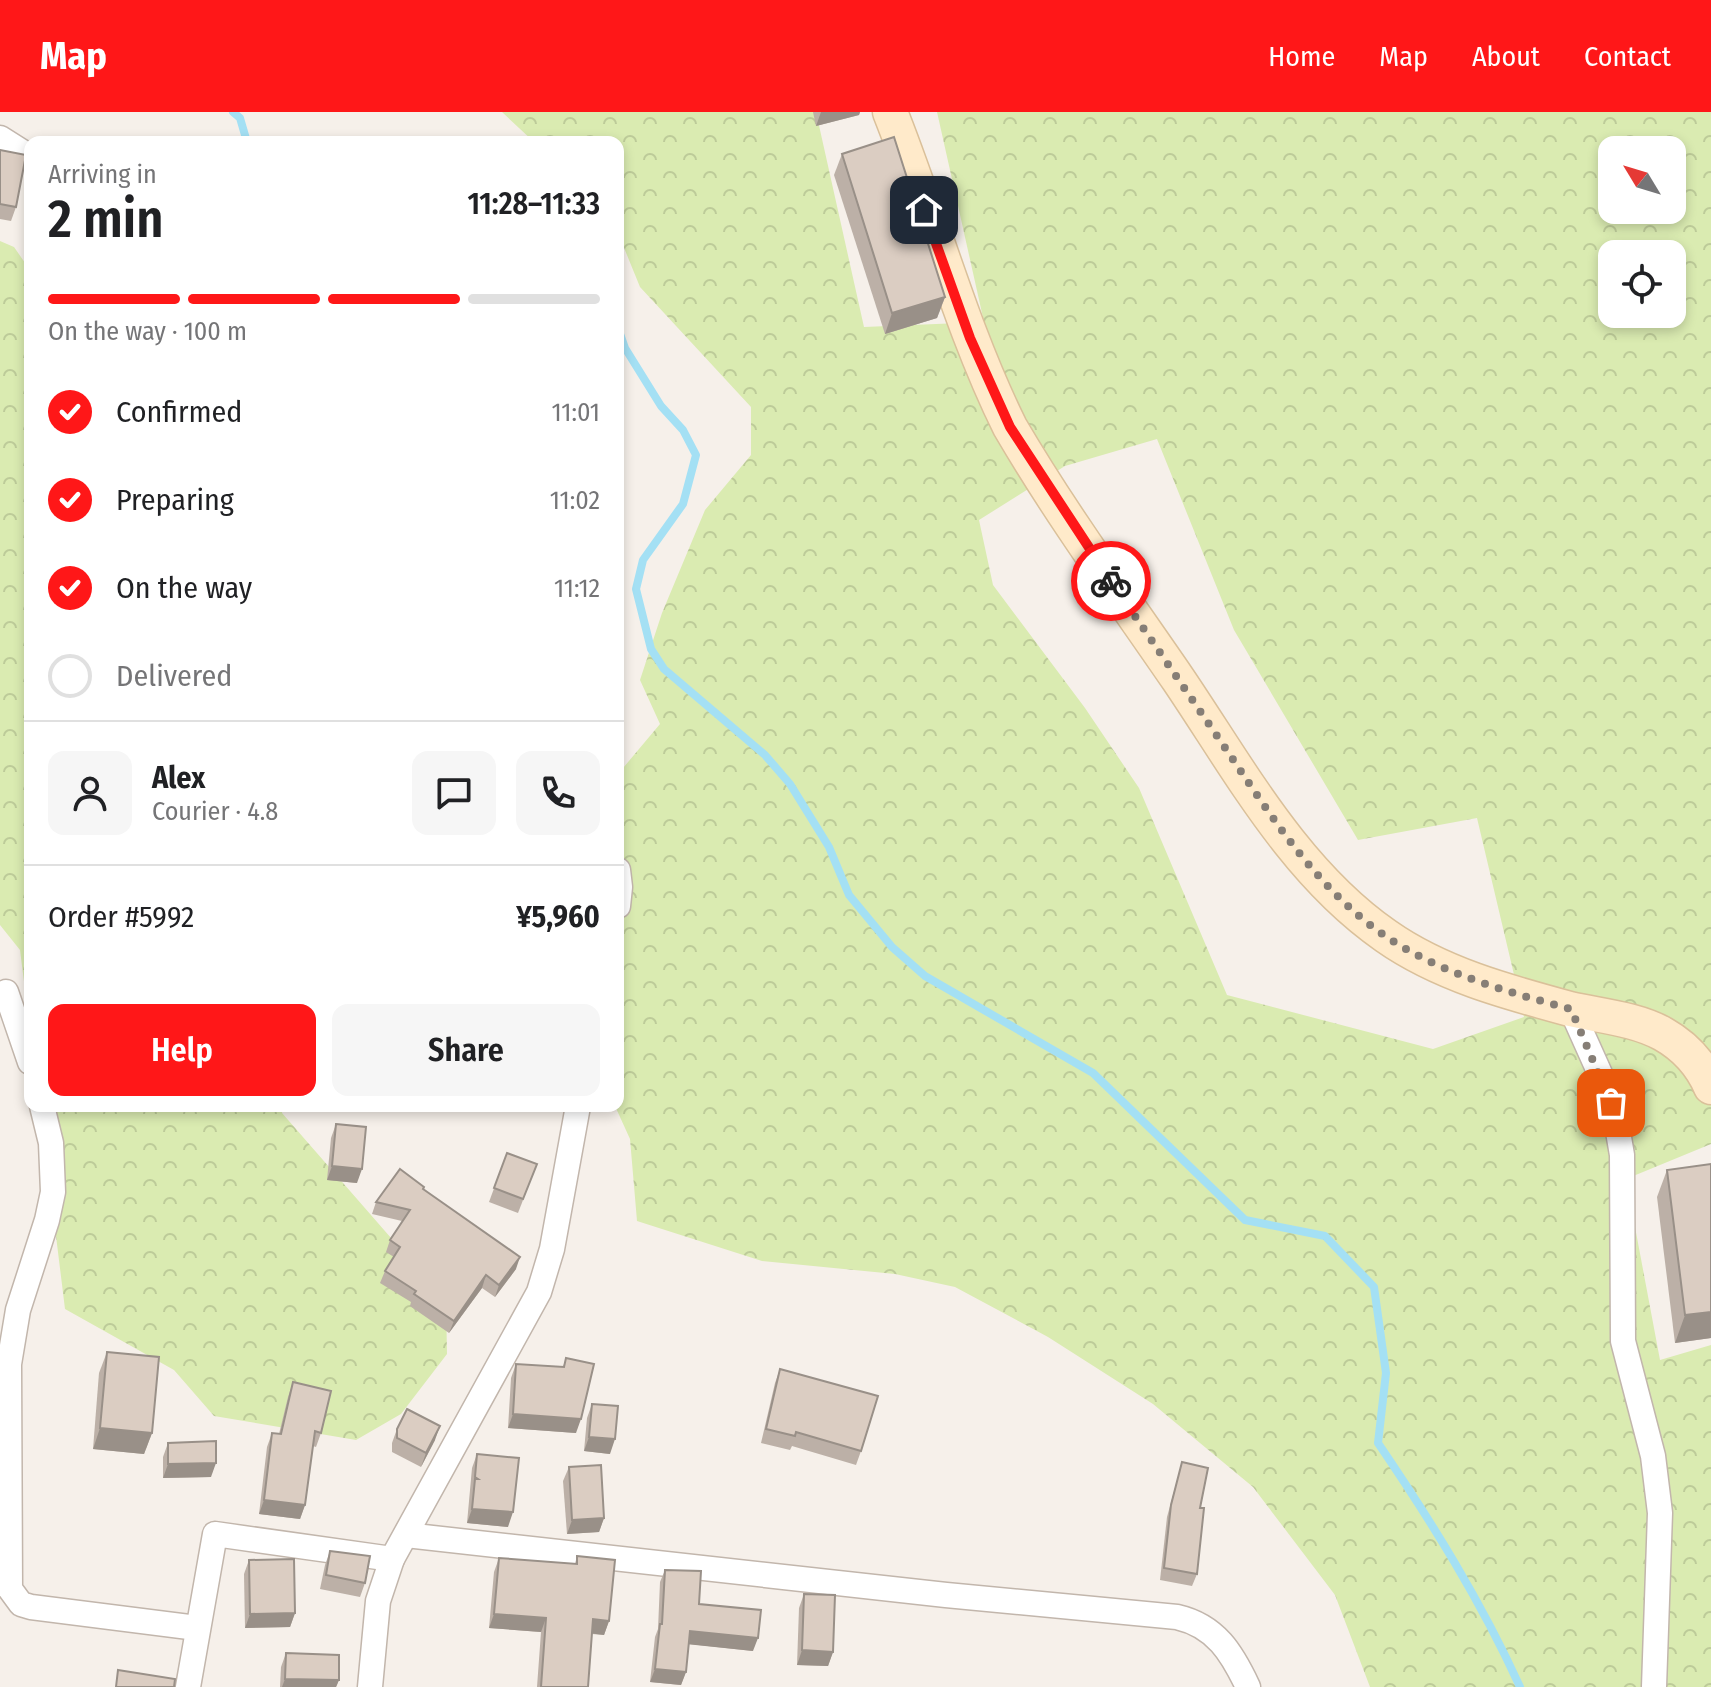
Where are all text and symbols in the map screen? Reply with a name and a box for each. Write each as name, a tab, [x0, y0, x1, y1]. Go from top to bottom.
text: Map	[40, 33, 107, 79]
text: Home	[1268, 40, 1335, 73]
text: Map	[1379, 40, 1428, 73]
text: About	[1472, 40, 1540, 73]
text: Contact	[1584, 40, 1671, 73]
north arrow	[1598, 136, 1686, 224]
map controls	[1598, 136, 1686, 328]
text: Arriving in	[48, 159, 157, 190]
pin	[890, 176, 958, 244]
text: 11:28–11:33	[467, 186, 600, 222]
text: 2 min	[48, 188, 164, 251]
icon: home	[902, 188, 946, 232]
button: locate	[1598, 240, 1686, 328]
text: On the way · 100 m	[48, 316, 247, 347]
icon: check	[48, 390, 92, 434]
text: Confirmed	[116, 394, 242, 430]
text: 11:01	[552, 397, 600, 428]
icon: check	[48, 478, 92, 522]
text: Preparing	[116, 482, 234, 518]
text: 11:02	[550, 485, 600, 516]
courier	[1071, 541, 1151, 621]
icon: bike	[1089, 559, 1133, 603]
icon: check	[48, 566, 92, 610]
text: On the way	[116, 570, 252, 606]
text: 11:12	[554, 573, 600, 604]
text: Delivered	[116, 658, 232, 694]
button: person	[48, 751, 132, 835]
button: chat	[412, 751, 496, 835]
button: phone	[516, 751, 600, 835]
text: Alex	[152, 760, 205, 796]
text: Courier · 4.8	[152, 796, 278, 827]
text: Order #5992	[48, 899, 194, 935]
text: ¥5,960	[516, 899, 600, 935]
button: Help	[48, 1004, 316, 1096]
button: Share	[332, 1004, 600, 1096]
pin	[1577, 1069, 1645, 1137]
icon: bag	[1589, 1081, 1633, 1125]

